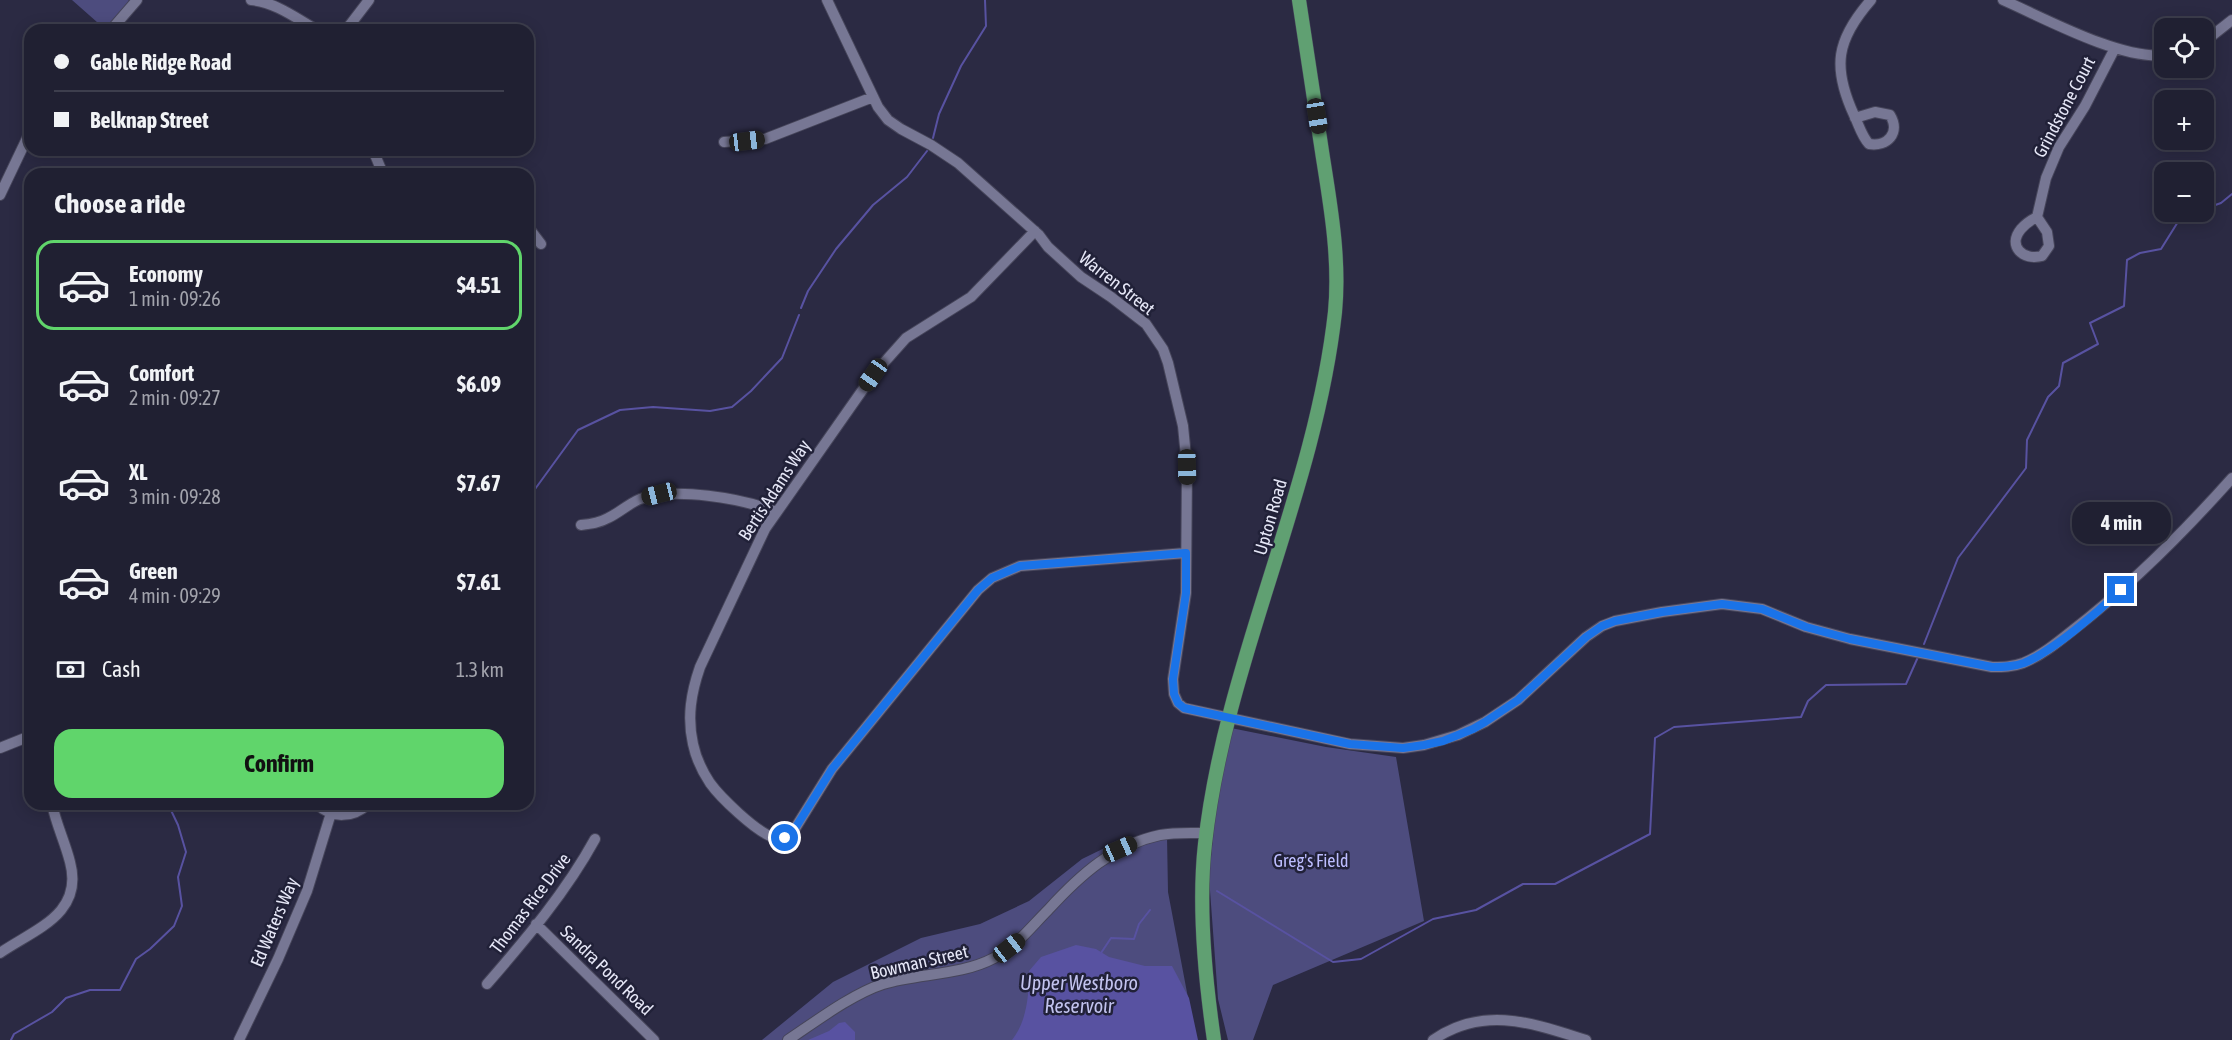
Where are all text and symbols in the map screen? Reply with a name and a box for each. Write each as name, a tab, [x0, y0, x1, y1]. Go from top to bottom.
map controls	[2154, 18, 2214, 222]
button: locate	[2154, 18, 2214, 78]
text: Gable Ridge Road	[90, 49, 231, 75]
street label: Grindstone Court	[2029, 53, 2099, 161]
button: +	[2154, 90, 2214, 150]
car	[1305, 97, 1329, 135]
text: Belknap Street	[90, 107, 209, 133]
car	[728, 130, 766, 152]
button: −	[2154, 162, 2214, 222]
text: Choose a ride	[54, 188, 186, 219]
street label: Warren Street	[1075, 247, 1159, 319]
icon: car	[57, 258, 111, 312]
text: Economy	[129, 261, 203, 287]
text: $4.51	[457, 272, 501, 298]
text: 1 min · 09:26	[129, 287, 221, 310]
car	[855, 355, 891, 395]
icon: car	[57, 357, 111, 411]
text: Comfort	[129, 360, 194, 386]
text: $6.09	[457, 371, 501, 397]
text: 2 min · 09:27	[129, 386, 221, 409]
street label: Bertis Adams Way	[734, 436, 814, 544]
car	[1178, 449, 1196, 485]
icon: car	[57, 456, 111, 510]
text: XL	[129, 459, 147, 485]
text: $7.67	[457, 470, 501, 496]
street label: Upton Road	[1249, 477, 1291, 557]
car	[639, 481, 679, 507]
text: 3 min · 09:28	[129, 485, 221, 508]
callout: 4 min	[2072, 503, 2170, 545]
text: 4 min	[2101, 511, 2142, 534]
icon: car	[57, 555, 111, 609]
text: Green	[129, 558, 178, 584]
text: $7.61	[457, 569, 501, 595]
route end	[2107, 576, 2134, 603]
text: 4 min · 09:29	[129, 584, 221, 607]
icon: cash	[54, 653, 87, 686]
text: Cash	[102, 656, 141, 682]
text: 1.3 km	[456, 658, 504, 681]
button: Confirm	[54, 729, 504, 798]
route start	[771, 824, 798, 851]
car	[1100, 833, 1140, 865]
street label: Thomas Rice Drive	[485, 849, 575, 957]
park label: Greg's Field	[1273, 850, 1349, 871]
street label: Ed Waters Way	[246, 874, 302, 970]
street label: Sandra Pond Road	[556, 921, 658, 1019]
car	[989, 930, 1029, 966]
street label: Bowman Street	[868, 941, 970, 983]
water label: Upper Westboro Reservoir	[1020, 971, 1138, 1017]

